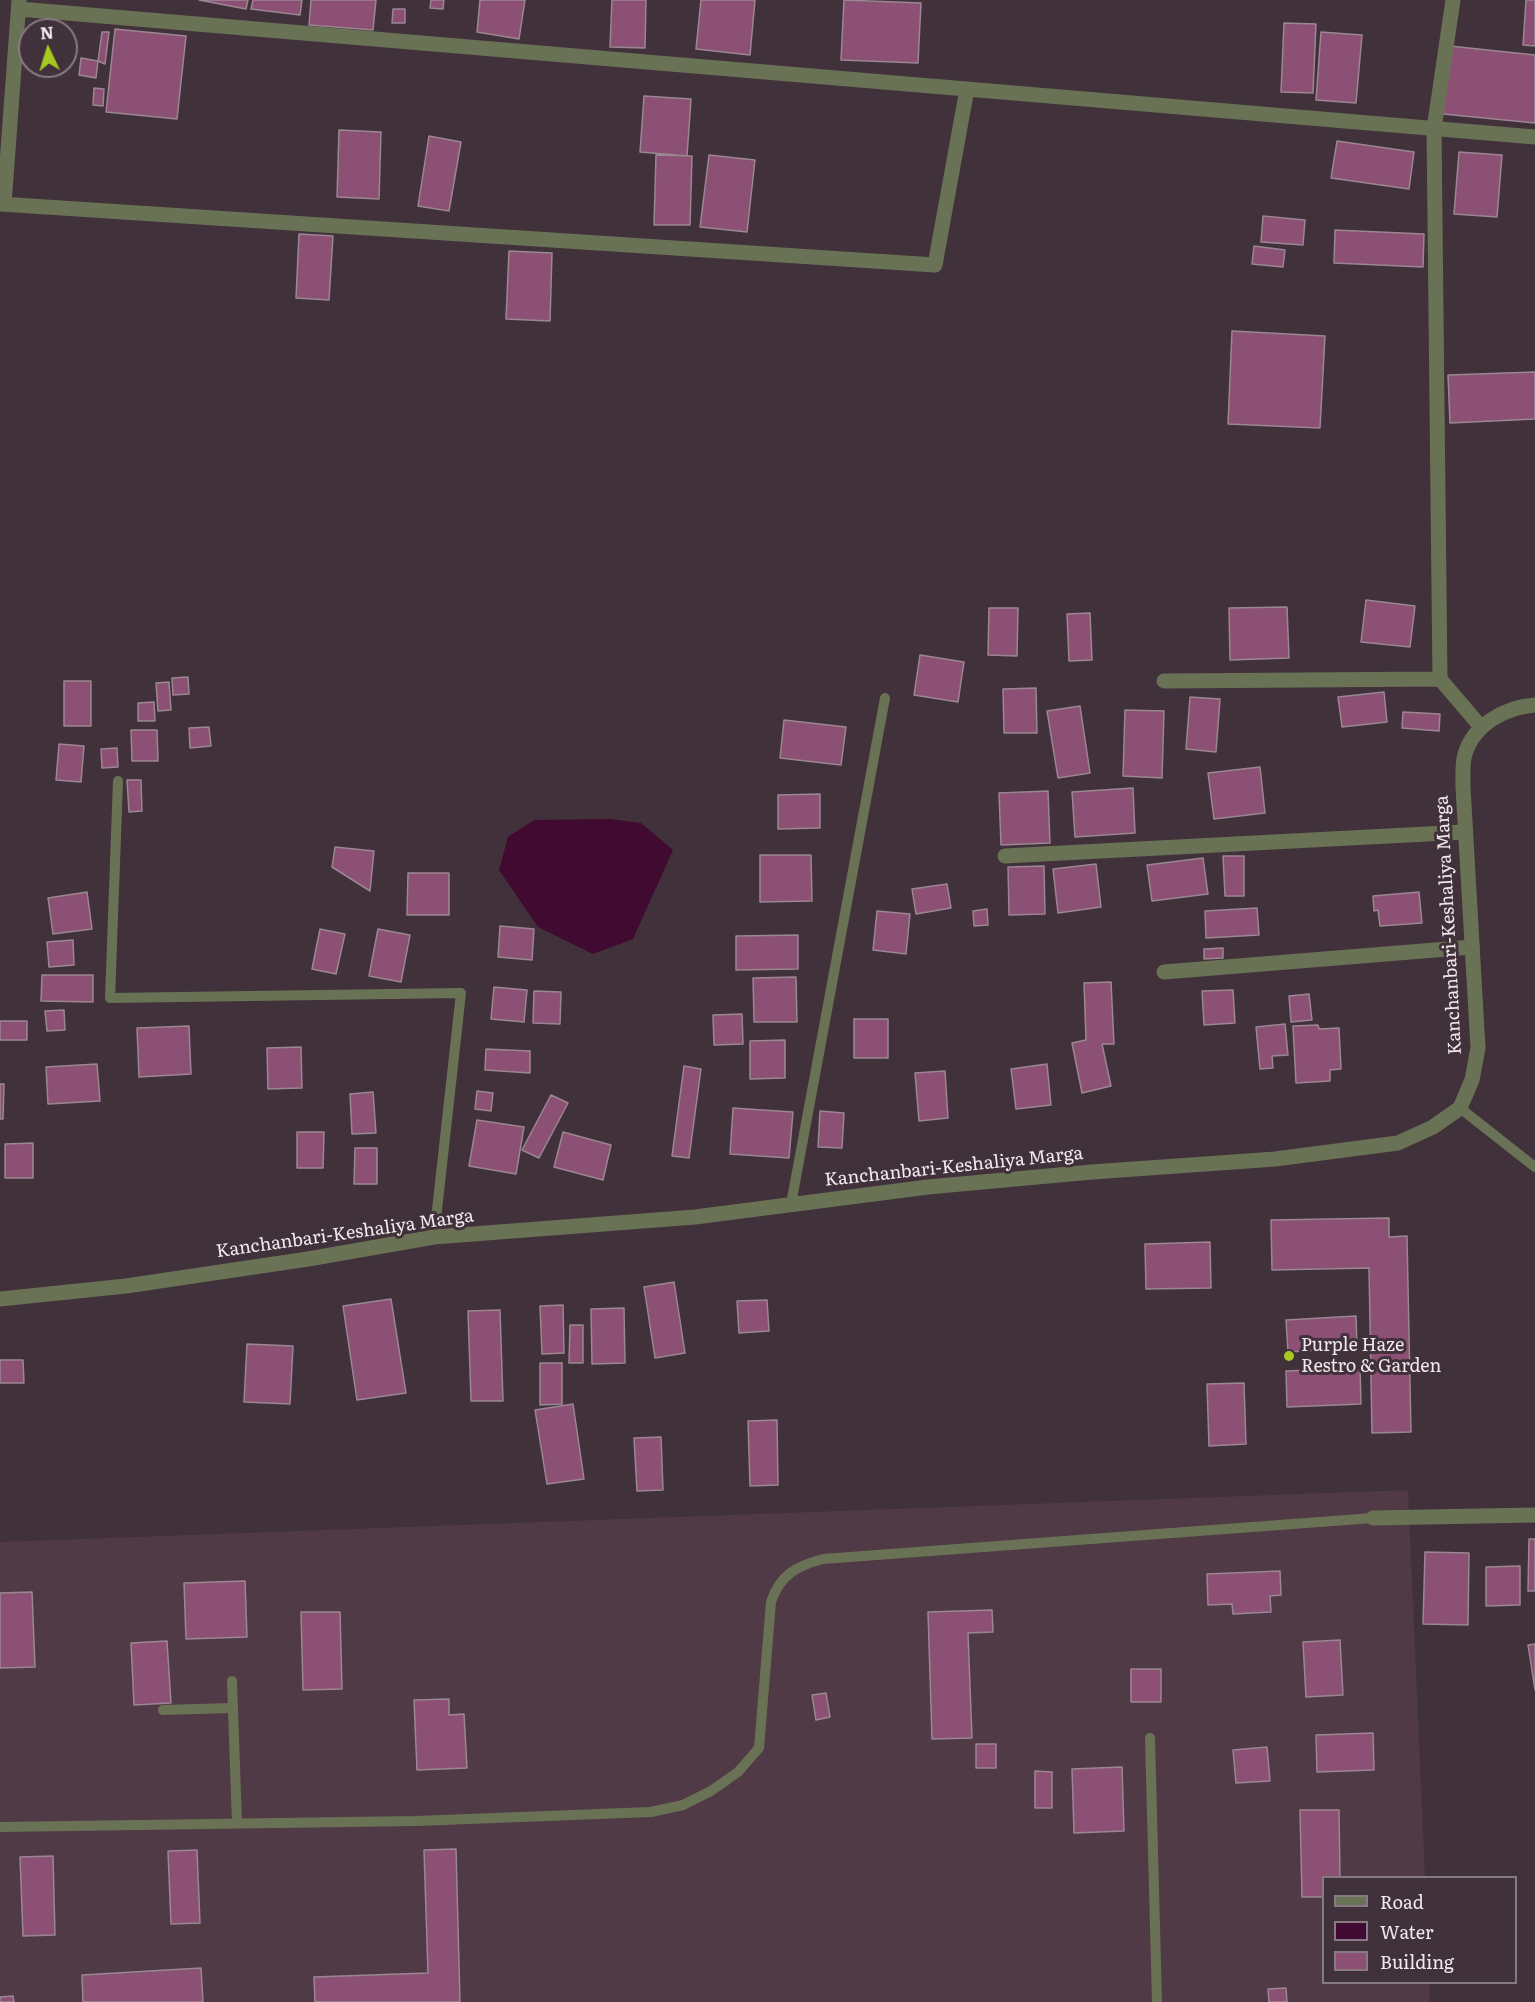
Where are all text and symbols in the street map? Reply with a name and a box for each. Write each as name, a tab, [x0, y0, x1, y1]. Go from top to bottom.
north arrow	[18, 18, 78, 78]
text: N	[39, 20, 54, 44]
street label: Kanchanbari-Keshaliya Marga	[1431, 795, 1467, 1055]
street label: Kanchanbari-Keshaliya Marga	[824, 1143, 1084, 1191]
street label: Kanchanbari-Keshaliya Marga	[215, 1205, 475, 1263]
place label: Purple Haze Restro & Garden	[1301, 1335, 1441, 1378]
marker: Purple Haze Restro & Garden	[1282, 1349, 1296, 1363]
legend	[1322, 1876, 1517, 1984]
text: Road	[1380, 1888, 1424, 1915]
text: Water	[1380, 1918, 1433, 1945]
text: Building	[1380, 1948, 1454, 1975]

